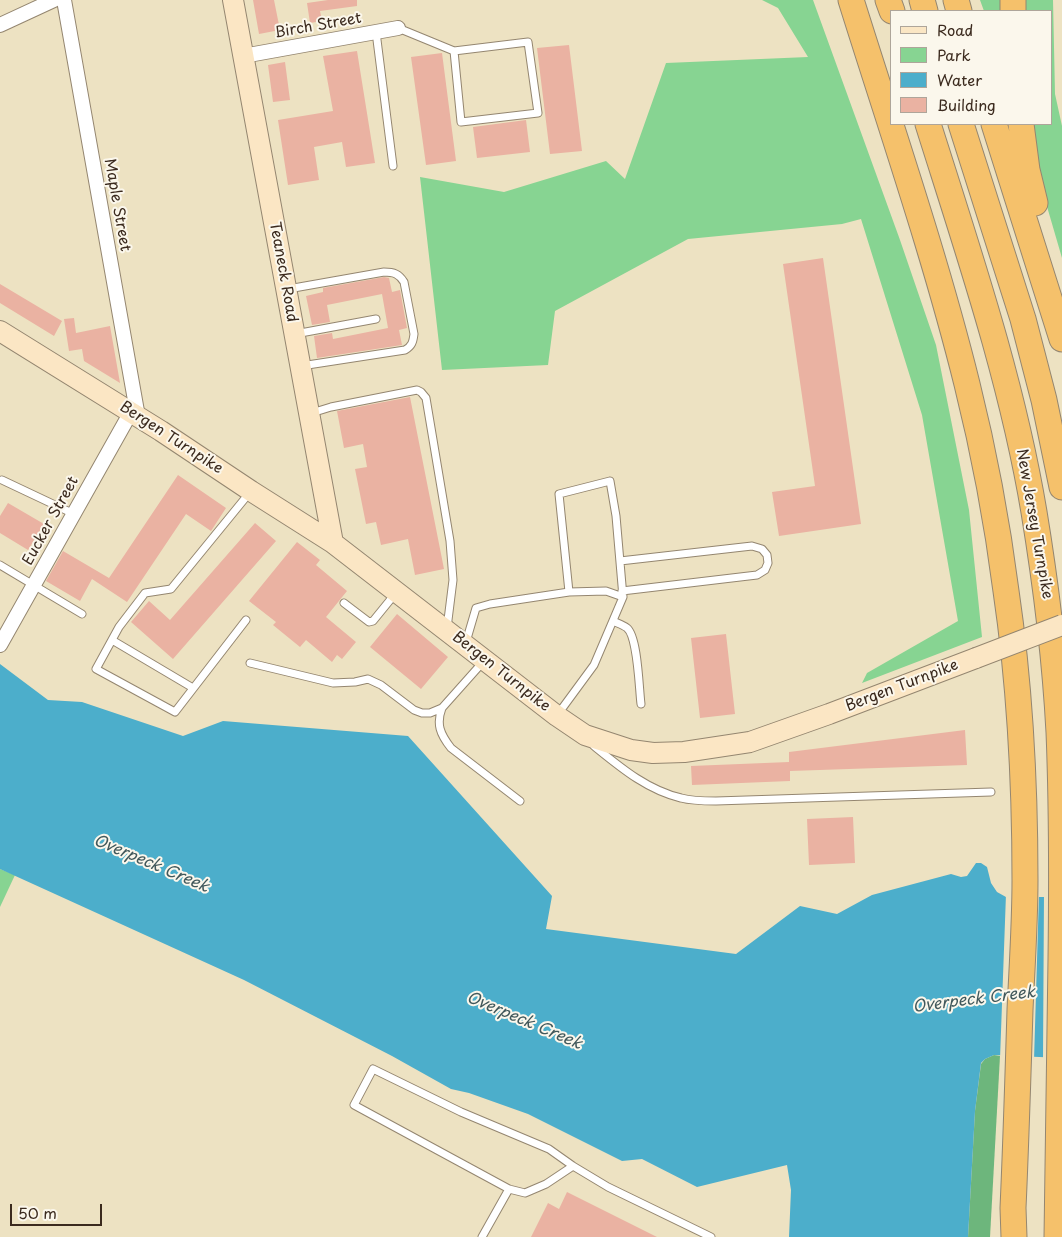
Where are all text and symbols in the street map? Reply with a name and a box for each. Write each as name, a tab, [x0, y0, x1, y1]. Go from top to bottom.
street label: Birch Street	[273, 9, 363, 43]
legend	[890, 10, 1052, 125]
text: Road	[937, 18, 973, 41]
text: Park	[937, 43, 971, 66]
text: Water	[937, 68, 982, 91]
text: Building	[937, 93, 996, 116]
street label: Maple Street	[100, 157, 134, 253]
street label: Teaneck Road	[265, 220, 301, 324]
street label: Bergen Turnpike	[116, 398, 226, 478]
street label: New Jersey Turnpike	[1012, 448, 1056, 600]
street label: Eucker Street	[19, 473, 83, 569]
street label: Bergen Turnpike	[448, 628, 554, 716]
street label: Bergen Turnpike	[843, 656, 961, 716]
water label: Overpeck Creek	[90, 831, 212, 897]
water label: Overpeck Creek	[911, 983, 1037, 1017]
water label: Overpeck Creek	[463, 988, 585, 1054]
scale bar	[12, 1194, 105, 1226]
text: 50 m	[18, 1201, 57, 1224]

